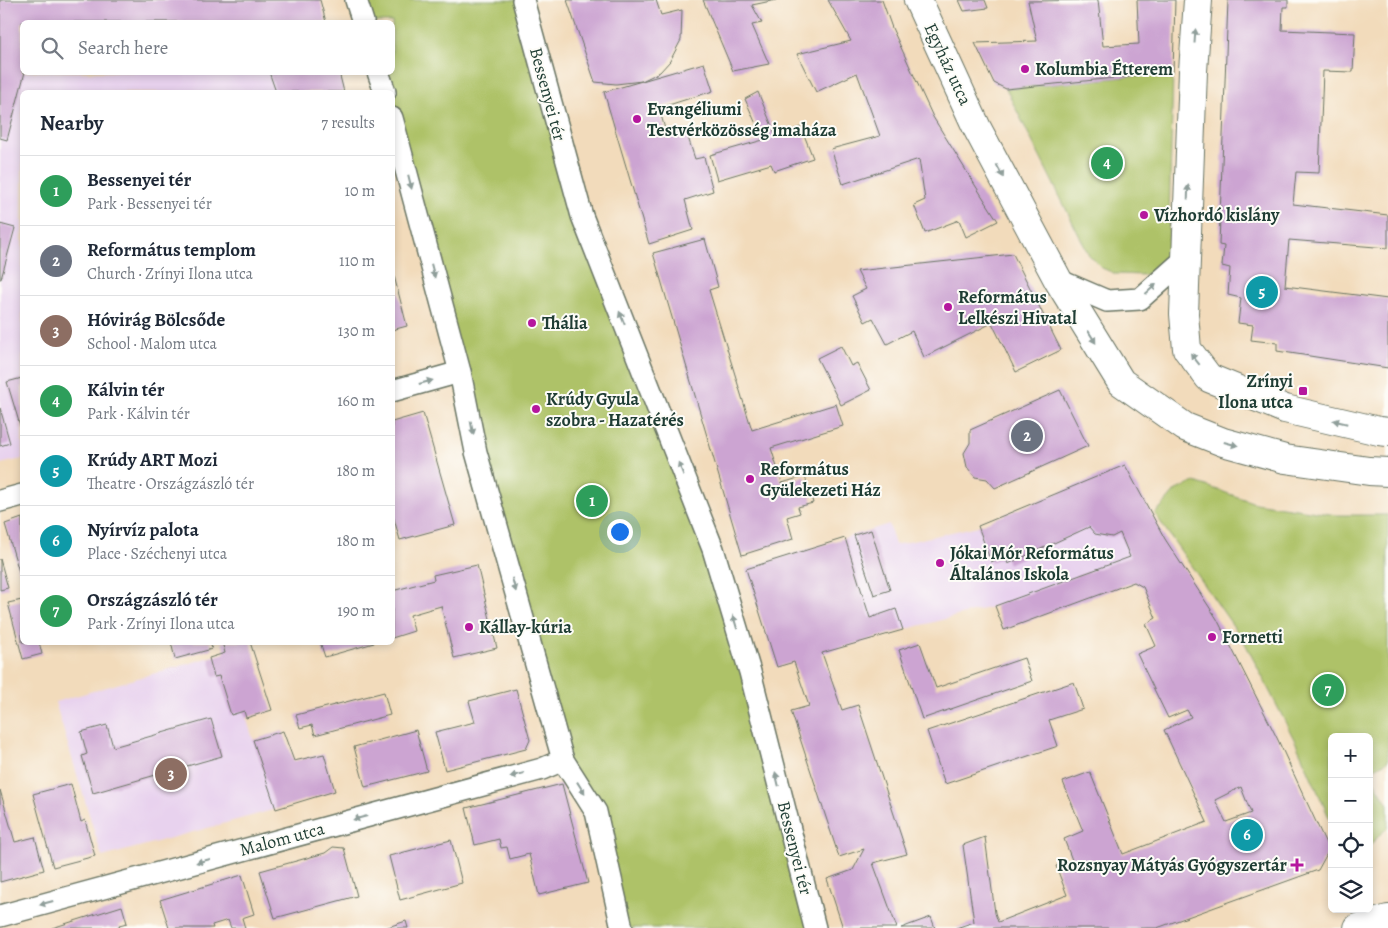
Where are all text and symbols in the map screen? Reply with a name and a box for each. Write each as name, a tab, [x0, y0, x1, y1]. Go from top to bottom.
street label: Egyház utca	[918, 19, 978, 110]
search box	[20, 20, 395, 75]
one-way arrow	[1191, 27, 1199, 43]
icon: search	[38, 34, 66, 62]
text: Search here	[78, 35, 168, 61]
street label: Bessenyei tér	[524, 45, 572, 144]
place label: Kolumbia Étterem	[1035, 57, 1173, 81]
marker: Kolumbia Étterem	[1019, 63, 1031, 75]
place label: Evangéliumi Testvérközösség imaháza	[647, 97, 837, 142]
text: Nearby	[40, 109, 103, 137]
text: 7 results	[321, 112, 375, 134]
marker: Evangéliumi Testvérközösség imaháza	[631, 113, 643, 125]
pin: 4	[1091, 144, 1123, 182]
one-way arrow	[996, 164, 1004, 178]
text: Bessenyei tér	[87, 167, 191, 193]
one-way arrow	[406, 175, 414, 190]
text: 1	[53, 180, 59, 202]
text: 10 m	[345, 180, 375, 202]
one-way arrow	[1185, 184, 1193, 200]
text: Park · Bessenyei tér	[87, 193, 212, 215]
place label: Vízhordó kislány	[1153, 203, 1280, 227]
marker: Vízhordó kislány	[1138, 209, 1150, 221]
text: Református templom	[87, 237, 256, 263]
text: 2	[52, 250, 60, 272]
text: 110 m	[339, 250, 375, 272]
text: Church · Zrínyi Ilona utca	[87, 263, 253, 285]
one-way arrow	[429, 263, 437, 278]
pin: 5	[1246, 273, 1278, 311]
one-way arrow	[1145, 284, 1158, 295]
place label: Református Lelkészi Hivatal	[958, 285, 1077, 330]
marker: Református Lelkészi Hivatal	[942, 301, 954, 313]
text: Hóvirág Bölcsőde	[87, 307, 225, 333]
place label: Thália	[542, 311, 588, 335]
one-way arrow	[617, 311, 625, 325]
marker: Thália	[526, 317, 538, 329]
text: 3	[53, 320, 59, 342]
text: 130 m	[338, 320, 375, 342]
one-way arrow	[1088, 330, 1097, 344]
text: School · Malom utca	[87, 333, 217, 355]
one-way arrow	[1189, 353, 1200, 366]
place label: Zrínyi Ilona utca	[1218, 369, 1293, 414]
text: Kálvin tér	[87, 377, 165, 403]
one-way arrow	[419, 378, 434, 386]
marker: Zrínyi Ilona utca	[1297, 385, 1309, 397]
place label: Krúdy Gyula szobra - Hazatérés	[546, 387, 684, 432]
text: 4	[52, 390, 60, 412]
text: 160 m	[337, 390, 375, 412]
text: Park · Kálvin tér	[87, 403, 190, 425]
marker: Krúdy Gyula szobra - Hazatérés	[530, 403, 542, 415]
pin: 2	[1011, 417, 1043, 455]
one-way arrow	[1333, 418, 1348, 426]
one-way arrow	[468, 421, 476, 437]
one-way arrow	[1224, 440, 1239, 448]
text: Krúdy ART Mozi	[87, 447, 218, 473]
place label: Református Gyülekezeti Ház	[760, 457, 881, 502]
text: 5	[53, 460, 59, 482]
text: 180 m	[337, 460, 375, 482]
one-way arrow	[677, 462, 685, 476]
text: Theatre · Országzászló tér	[87, 473, 254, 495]
marker: Református Gyülekezeti Ház	[744, 473, 756, 485]
pin: 1	[576, 482, 608, 520]
text: Nyírvíz palota	[87, 517, 199, 543]
your location	[607, 519, 633, 545]
text: 6	[52, 530, 60, 552]
text: 180 m	[337, 530, 375, 552]
place label: Jókai Mór Református Általános Iskola	[949, 541, 1114, 586]
text: Place · Széchenyi utca	[87, 543, 227, 565]
marker: Jókai Mór Református Általános Iskola	[934, 557, 946, 569]
one-way arrow	[510, 578, 518, 593]
text: Országzászló tér	[87, 587, 218, 613]
text: 7	[53, 600, 59, 622]
text: 190 m	[337, 600, 375, 622]
text: Park · Zrínyi Ilona utca	[87, 613, 235, 635]
one-way arrow	[731, 614, 739, 629]
place label: Kállay-kúria	[479, 615, 572, 639]
marker: Kállay-kúria	[463, 621, 475, 633]
place label: Fornetti	[1222, 625, 1283, 649]
marker: Fornetti	[1206, 631, 1218, 643]
pin: 7	[1312, 671, 1344, 709]
map controls	[1328, 733, 1373, 913]
button: +	[1328, 733, 1373, 778]
pin: 3	[155, 755, 187, 793]
one-way arrow	[773, 771, 781, 786]
one-way arrow	[509, 772, 524, 780]
button: −	[1328, 778, 1373, 823]
one-way arrow	[576, 782, 585, 795]
street label: Bessenyei tér	[772, 799, 818, 898]
one-way arrow	[352, 814, 367, 822]
street label: Malom utca	[237, 816, 328, 862]
pin: 6	[1231, 816, 1263, 854]
button: locate	[1328, 823, 1373, 868]
place label: Rozsnyay Mátyás Gyógyszertár	[1057, 853, 1288, 877]
one-way arrow	[196, 857, 211, 865]
marker: Rozsnyay Mátyás Gyógyszertár	[1291, 859, 1303, 871]
button: layers	[1328, 868, 1373, 913]
one-way arrow	[39, 900, 54, 908]

